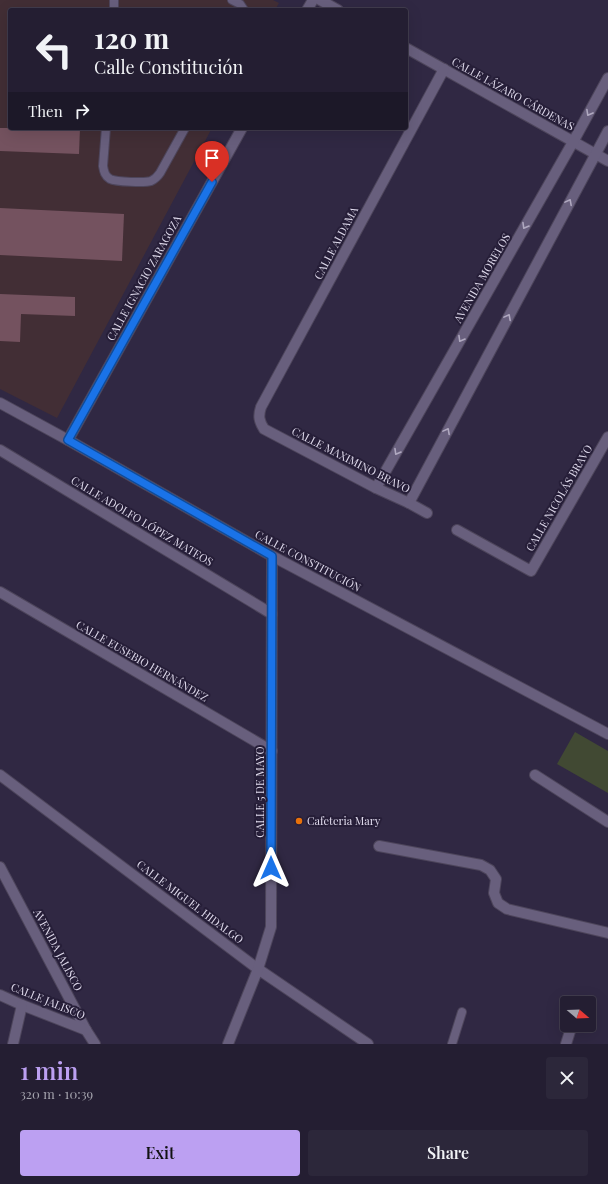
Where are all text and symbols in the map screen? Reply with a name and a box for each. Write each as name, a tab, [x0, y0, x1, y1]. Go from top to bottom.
text: 120 m	[94, 19, 169, 56]
icon: left	[28, 24, 80, 76]
street label: CALLE LÁZARO CÁRDENAS	[449, 54, 577, 134]
text: Calle Constitución	[94, 55, 243, 79]
icon: right	[71, 100, 93, 122]
text: Then	[28, 101, 63, 121]
one-way arrow	[587, 109, 594, 116]
pin	[195, 141, 229, 182]
icon: arrive	[201, 147, 223, 169]
one-way arrow	[565, 199, 572, 206]
street label: CALLE ALDAMA	[310, 204, 361, 282]
street label: CALLE IGNACIO ZARAGOZA	[103, 212, 184, 343]
one-way arrow	[523, 222, 530, 229]
street label: AVENIDA MORELOS	[449, 230, 513, 326]
one-way arrow	[503, 314, 511, 321]
one-way arrow	[459, 335, 466, 342]
street label: CALLE MAXIMINO BRAVO	[289, 423, 413, 496]
one-way arrow	[442, 428, 450, 436]
street label: CALLE NICOLÁS BRAVO	[522, 442, 595, 554]
one-way arrow	[394, 448, 402, 455]
street label: CALLE ADOLFO LÓPEZ MATEOS	[69, 472, 216, 569]
street label: CALLE CONSTITUCIÓN	[253, 526, 364, 595]
street label: CALLE EUSEBIO HERNÁNDEZ	[73, 617, 211, 705]
street label: CALLE 5 DE MAYO	[252, 746, 267, 838]
place label: Cafeteria Mary	[307, 813, 381, 828]
marker: Cafeteria Mary	[294, 816, 304, 826]
position arrow	[250, 847, 292, 889]
street label: CALLE MIGUEL HIDALGO	[134, 857, 247, 947]
street label: AVENIDA JALISCO	[30, 905, 86, 993]
street label: CALLE JALISCO	[9, 979, 87, 1022]
north arrow	[560, 996, 596, 1032]
map controls	[560, 996, 596, 1032]
text: 1 min	[20, 1054, 78, 1086]
button: close	[546, 1057, 588, 1099]
text: 320 m · 10:39	[20, 1085, 93, 1102]
button: Exit	[20, 1130, 300, 1176]
button: Share	[308, 1130, 588, 1176]

